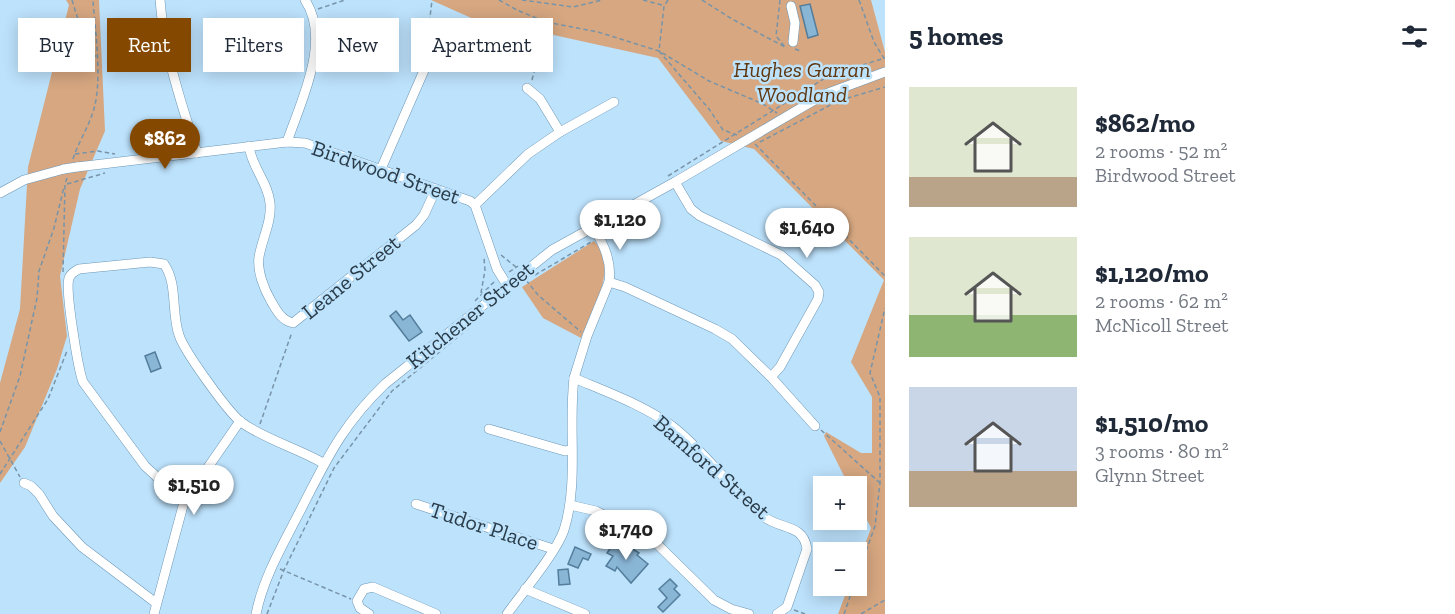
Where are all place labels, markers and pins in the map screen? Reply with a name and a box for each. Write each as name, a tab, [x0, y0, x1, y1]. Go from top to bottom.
pin: $862	[129, 119, 201, 170]
pin: $1,120	[571, 200, 669, 251]
pin: $1,640	[758, 208, 856, 259]
pin: $1,510	[145, 465, 243, 516]
pin: $1,740	[577, 510, 675, 561]

